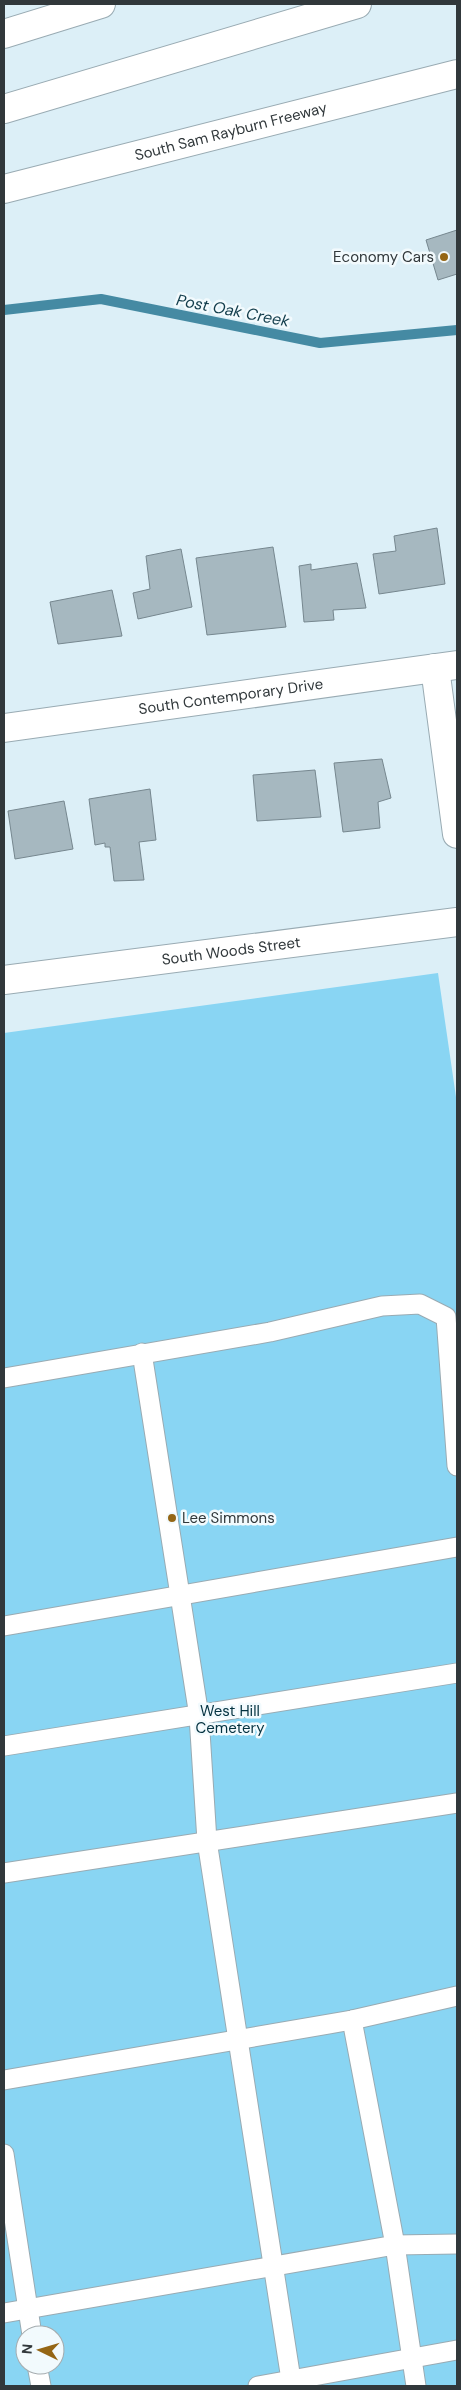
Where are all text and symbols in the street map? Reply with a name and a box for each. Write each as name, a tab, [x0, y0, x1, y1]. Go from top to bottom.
street label: South Sam Rayburn Freeway	[133, 97, 330, 165]
place label: Economy Cars	[333, 247, 434, 267]
marker: Economy Cars	[438, 251, 450, 263]
water label: Post Oak Creek	[175, 289, 292, 332]
street label: South Contemporary Drive	[137, 674, 324, 719]
street label: South Woods Street	[161, 932, 302, 970]
place label: Lee Simmons	[182, 1508, 275, 1528]
marker: Lee Simmons	[166, 1512, 178, 1524]
park label: West Hill Cemetery	[196, 1701, 265, 1738]
north arrow	[15, 2325, 65, 2375]
text: N	[18, 2343, 36, 2355]

